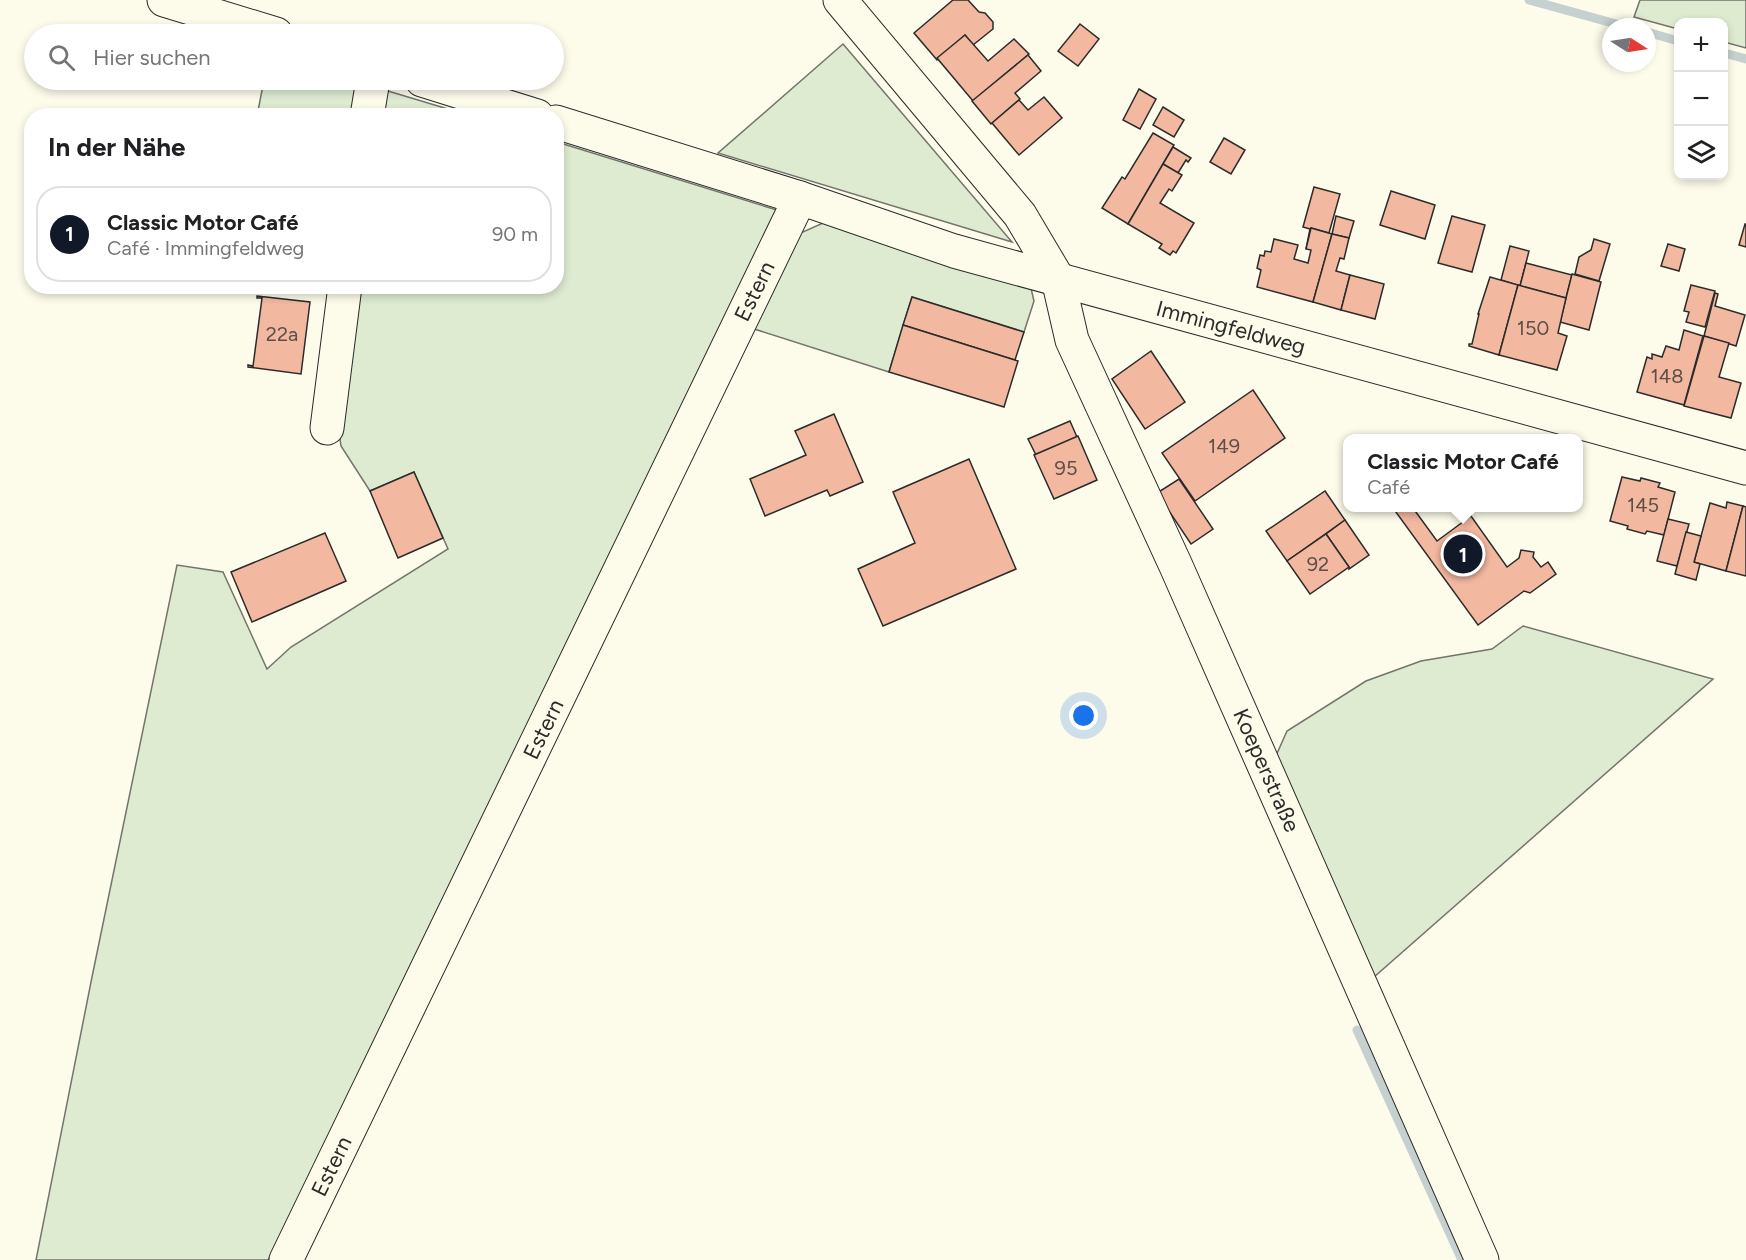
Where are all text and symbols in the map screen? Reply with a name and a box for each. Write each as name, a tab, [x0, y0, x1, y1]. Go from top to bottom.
north arrow	[1602, 18, 1656, 72]
map controls	[1674, 18, 1728, 180]
button: +	[1674, 18, 1728, 72]
search box	[24, 24, 564, 90]
icon: search	[45, 41, 78, 74]
text: Hier suchen	[93, 44, 211, 71]
button: −	[1674, 72, 1728, 126]
button: layers	[1674, 126, 1728, 180]
text: In der Nähe	[48, 131, 185, 163]
text: Classic Motor Café	[107, 209, 299, 236]
text: 1	[65, 222, 74, 246]
text: 90 m	[492, 222, 538, 246]
text: Café · Immingfeldweg	[107, 236, 304, 260]
street label: Estern	[728, 257, 780, 326]
street label: Immingfeldweg	[1153, 295, 1308, 360]
house number: 150	[1517, 316, 1549, 340]
house number: 22a	[266, 322, 298, 346]
house number: 148	[1651, 364, 1683, 388]
house number: 149	[1208, 434, 1240, 458]
popup	[1343, 434, 1583, 512]
text: Classic Motor Café	[1367, 448, 1559, 475]
house number: 95	[1055, 456, 1077, 480]
text: Café	[1367, 475, 1410, 499]
house number: 145	[1627, 493, 1659, 517]
pin: 1	[1444, 532, 1482, 576]
house number: 92	[1307, 552, 1329, 576]
street label: Estern	[517, 695, 569, 764]
your location	[1069, 701, 1098, 730]
street label: Koeperstraße	[1227, 704, 1306, 836]
street label: Estern	[305, 1132, 357, 1201]

